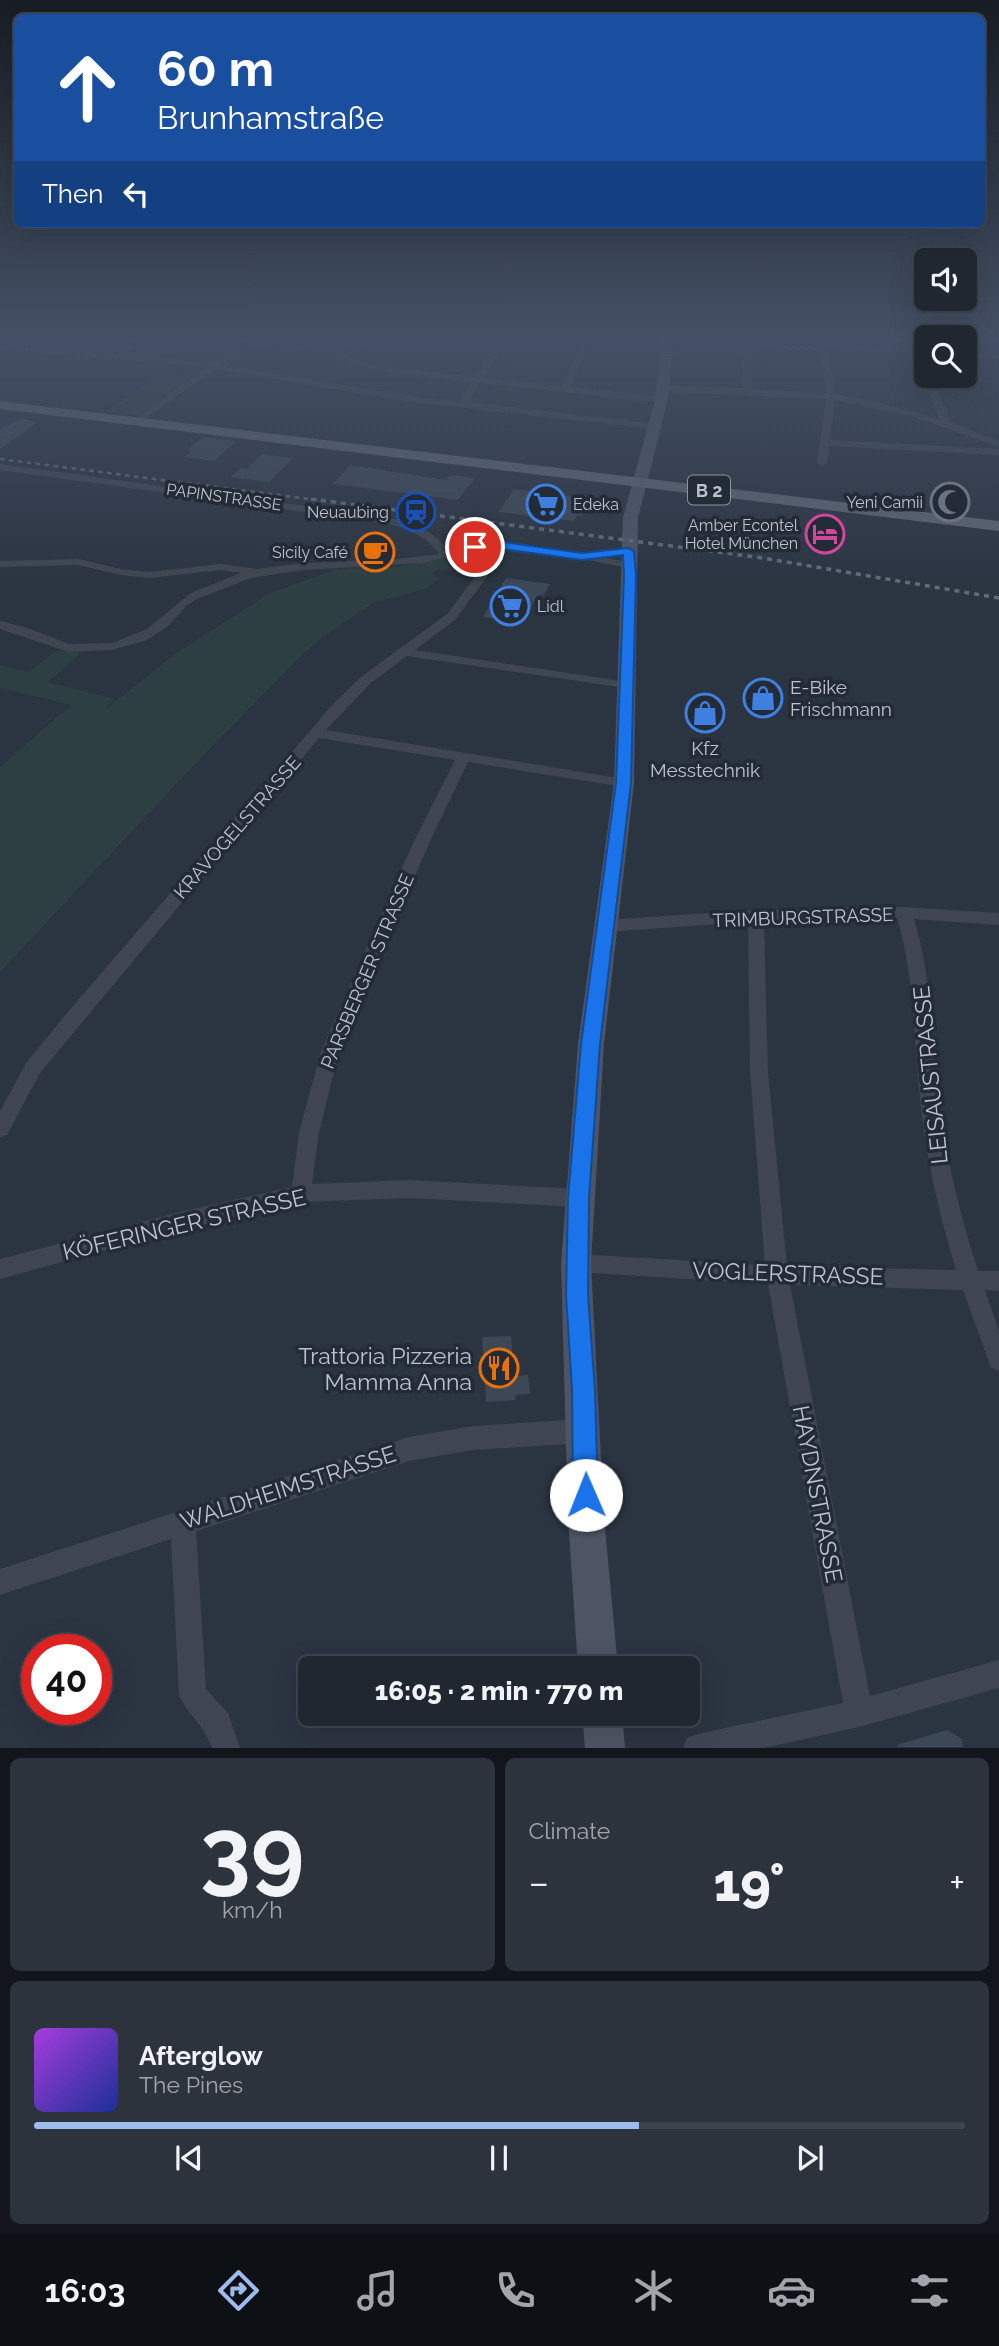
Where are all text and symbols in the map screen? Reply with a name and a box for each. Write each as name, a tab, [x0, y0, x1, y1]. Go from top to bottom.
text: 60 m	[157, 40, 274, 97]
icon: ahead	[42, 42, 133, 133]
text: Brunhamstraße	[157, 99, 384, 136]
icon: left	[117, 175, 155, 213]
text: Then	[42, 179, 103, 209]
map controls	[914, 248, 977, 388]
button: sound	[914, 248, 977, 311]
button: search	[914, 325, 977, 388]
road number: B 2	[688, 476, 730, 504]
street label: PAPINSTRASSE	[165, 480, 283, 515]
mosque icon: Yeni Camii	[929, 481, 971, 523]
supermarket icon: Edeka	[525, 483, 567, 525]
station icon: Neuaubing	[395, 491, 437, 533]
place label: Yeni Camii	[846, 493, 923, 512]
place label: Edeka	[573, 495, 619, 514]
place label: Neuaubing	[307, 503, 389, 522]
hotel icon: Amber Econtel Hotel München	[804, 513, 846, 555]
place label: Amber Econtel Hotel München	[685, 516, 799, 553]
pin	[445, 517, 505, 577]
icon: arrive	[456, 528, 494, 566]
cafe icon: Sicily Café	[354, 531, 396, 573]
place label: Sicily Café	[272, 543, 348, 562]
supermarket icon: Lidl	[489, 585, 531, 627]
place label: Lidl	[537, 597, 565, 616]
place label: E-Bike Frischmann	[790, 676, 892, 720]
shop icon: E-Bike Frischmann	[742, 677, 784, 719]
shop icon: Kfz Messtechnik	[684, 692, 726, 734]
place label: Kfz Messtechnik	[650, 737, 760, 781]
street label: KRAVOGELSTRASSE	[169, 751, 305, 903]
street label: PARSBERGER STRASSE	[316, 870, 418, 1072]
street label: TRIMBURGSTRASSE	[712, 903, 894, 931]
street label: LEISAUSTRASSE	[907, 985, 953, 1165]
street label: KÖFERINGER STRASSE	[60, 1183, 308, 1265]
street label: VOGLERSTRASSE	[692, 1256, 884, 1290]
place label: Trattoria Pizzeria Mamma Anna	[298, 1342, 472, 1395]
restaurant icon: Trattoria Pizzeria Mamma Anna	[478, 1347, 520, 1389]
street label: HAYDNSTRASSE	[788, 1403, 848, 1585]
street label: WALDHEIMSTRASSE	[177, 1439, 399, 1535]
position arrow	[549, 1458, 623, 1532]
speed limit sign: 40	[21, 1634, 112, 1725]
text: 16:05 · 2 min · 770 m	[375, 1676, 623, 1706]
text: 39	[200, 1797, 304, 1904]
text: Climate	[529, 1817, 610, 1844]
text: 19°	[713, 1852, 785, 1913]
text: −	[529, 1860, 549, 1905]
text: +	[949, 1860, 965, 1905]
text: km/h	[222, 1896, 283, 1923]
text: Afterglow	[139, 2041, 263, 2071]
text: The Pines	[139, 2071, 243, 2098]
icon: previous	[170, 2139, 208, 2177]
icon: pause	[480, 2139, 518, 2177]
icon: next	[791, 2139, 829, 2177]
icon: directions	[214, 2266, 263, 2315]
icon: music	[353, 2266, 402, 2315]
icon: phone	[491, 2266, 540, 2315]
icon: climate	[629, 2266, 678, 2315]
icon: car	[767, 2266, 816, 2315]
icon: filters	[905, 2266, 954, 2315]
text: 16:03	[45, 2272, 125, 2309]

